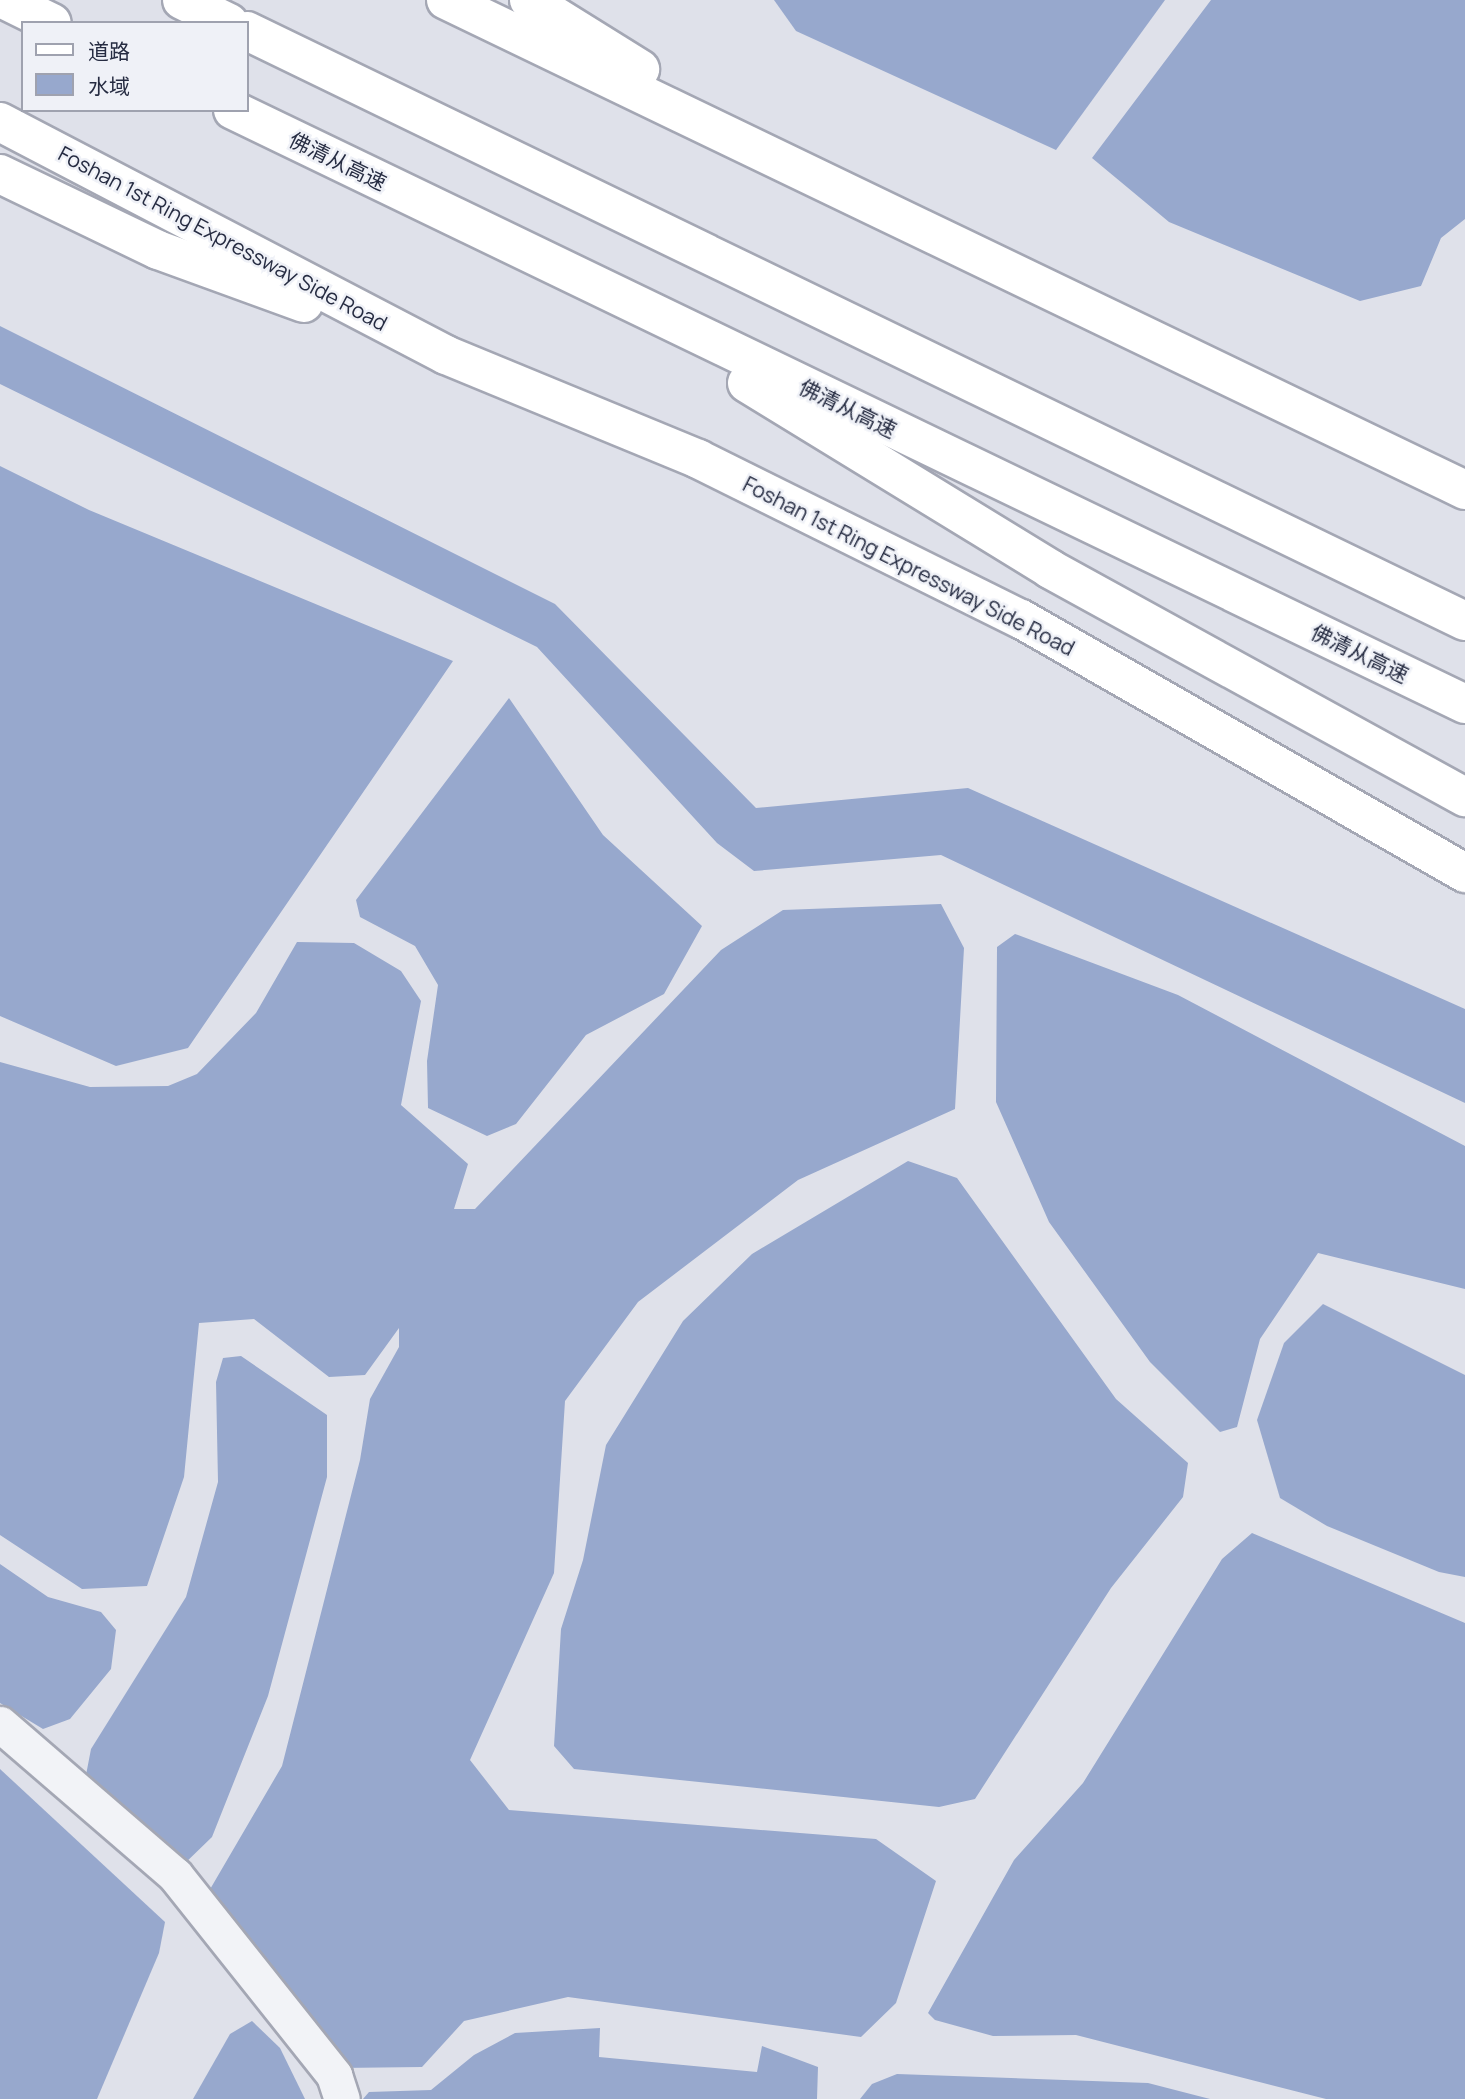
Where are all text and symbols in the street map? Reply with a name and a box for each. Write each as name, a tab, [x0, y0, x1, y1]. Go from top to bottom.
legend	[21, 21, 248, 112]
text: 道路	[88, 37, 130, 65]
text: 水域	[88, 72, 130, 100]
street label: 佛清从高速	[285, 127, 391, 195]
street label: Foshan 1st Ring Expressway Side Road	[54, 140, 392, 336]
street label: 佛清从高速	[795, 374, 901, 442]
street label: Foshan 1st Ring Expressway Side Road	[739, 471, 1079, 661]
street label: 佛清从高速	[1307, 619, 1413, 687]

